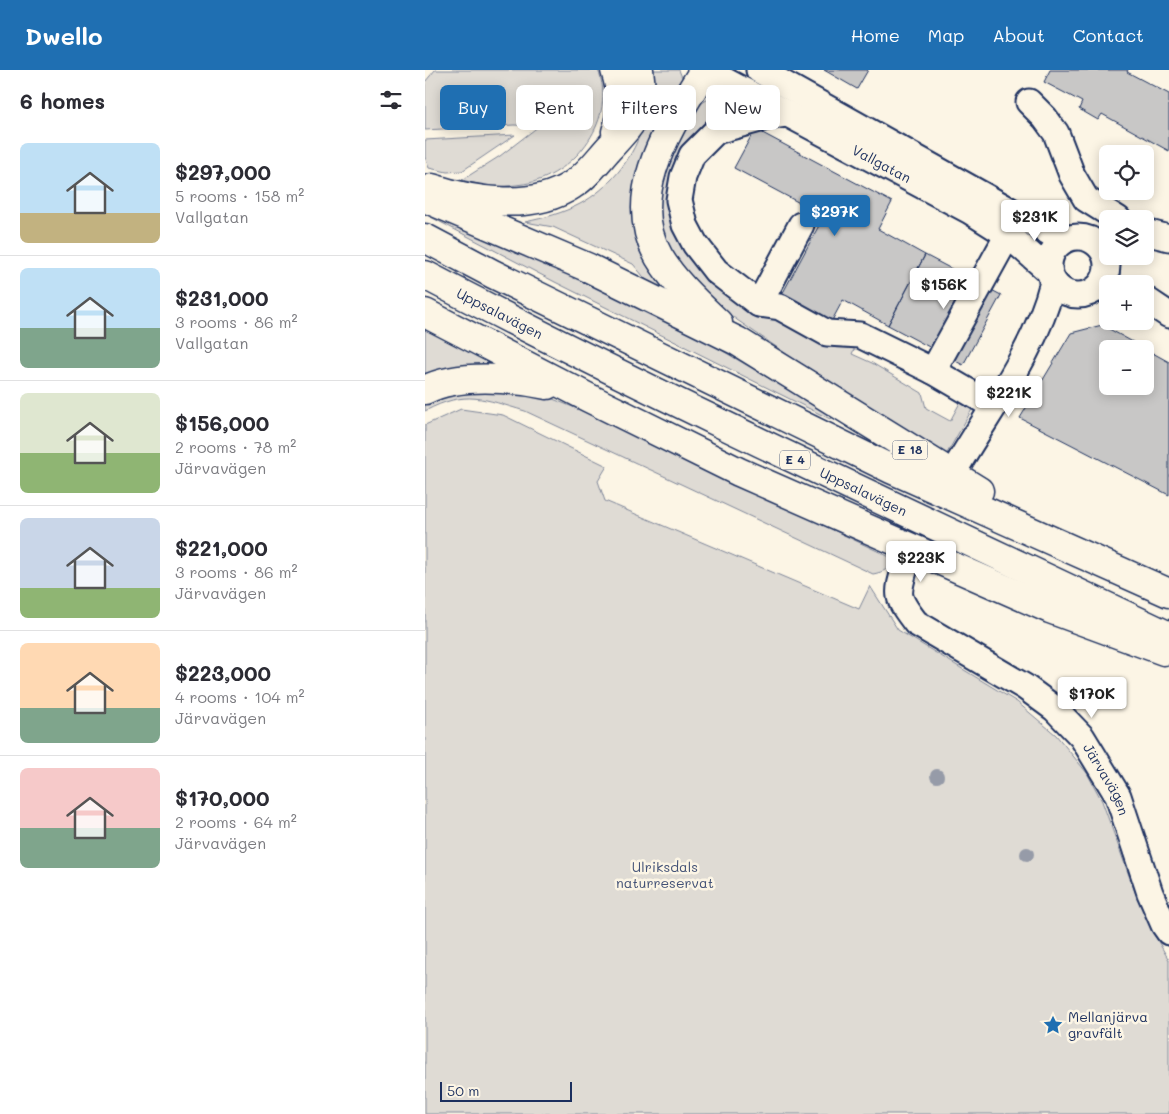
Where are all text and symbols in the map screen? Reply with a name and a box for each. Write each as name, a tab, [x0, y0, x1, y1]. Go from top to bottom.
text: Dwello	[25, 20, 103, 51]
text: Home	[851, 23, 900, 47]
text: Map	[928, 23, 964, 47]
text: About	[992, 23, 1045, 47]
text: Contact	[1073, 23, 1144, 47]
chip: Buy	[440, 85, 506, 130]
chip: Rent	[516, 85, 593, 130]
chip: Filters	[603, 85, 696, 130]
chip: New	[706, 85, 780, 130]
icon: filters	[377, 86, 405, 114]
text: 6 homes	[20, 87, 105, 114]
street label: Vallgatan	[849, 140, 915, 187]
map controls	[1099, 145, 1154, 395]
button: locate	[1099, 145, 1154, 200]
text: $297,000	[175, 158, 271, 185]
icon: home	[60, 163, 120, 223]
text: 5 rooms · 158 m²	[175, 185, 304, 206]
pin: $297K	[800, 194, 870, 237]
text: $297K	[811, 200, 859, 221]
pin: $231K	[1000, 200, 1070, 242]
text: $231K	[1012, 205, 1058, 226]
text: Vallgatan	[175, 206, 248, 227]
button: layers	[1099, 210, 1154, 265]
pin: $156K	[909, 268, 979, 310]
text: $156K	[921, 273, 967, 294]
button: +	[1099, 275, 1154, 330]
street label: Uppsalavägen	[453, 283, 546, 343]
text: $231,000	[175, 284, 269, 311]
icon: home	[60, 288, 120, 348]
text: 3 rooms · 86 m²	[175, 311, 298, 332]
text: Vallgatan	[175, 332, 248, 353]
button: −	[1099, 340, 1154, 395]
pin: $221K	[974, 376, 1044, 418]
text: $221K	[986, 381, 1032, 402]
text: $156,000	[175, 409, 269, 436]
icon: home	[60, 413, 120, 473]
text: 2 rooms · 78 m²	[175, 436, 296, 457]
road number: E 18	[893, 440, 927, 460]
road number: E 4	[780, 450, 810, 470]
text: Järvavägen	[175, 457, 266, 478]
street label: Uppsalavägen	[817, 462, 910, 520]
text: $221,000	[175, 534, 268, 561]
icon: home	[60, 538, 120, 598]
pin: $223K	[886, 540, 956, 583]
text: $223K	[897, 546, 945, 567]
text: 3 rooms · 86 m²	[175, 561, 298, 582]
text: Järvavägen	[175, 582, 266, 603]
text: $223,000	[175, 659, 271, 686]
icon: home	[60, 663, 120, 723]
pin: $170K	[1057, 676, 1127, 719]
text: $170K	[1069, 682, 1115, 703]
text: 4 rooms · 104 m²	[175, 686, 305, 707]
text: Järvavägen	[175, 707, 266, 728]
street label: Järvavägen	[1079, 740, 1134, 818]
text: $170,000	[175, 784, 269, 811]
icon: home	[60, 788, 120, 848]
text: 2 rooms · 64 m²	[175, 811, 297, 832]
text: Järvavägen	[175, 832, 266, 853]
park label: Ulriksdals naturreservat	[616, 857, 714, 892]
place label: Mellanjärva gravfält	[1068, 1007, 1148, 1042]
place icon: Mellanjärva gravfält	[1042, 1014, 1064, 1036]
scale bar	[440, 1079, 573, 1102]
text: 50 m	[447, 1081, 479, 1100]

